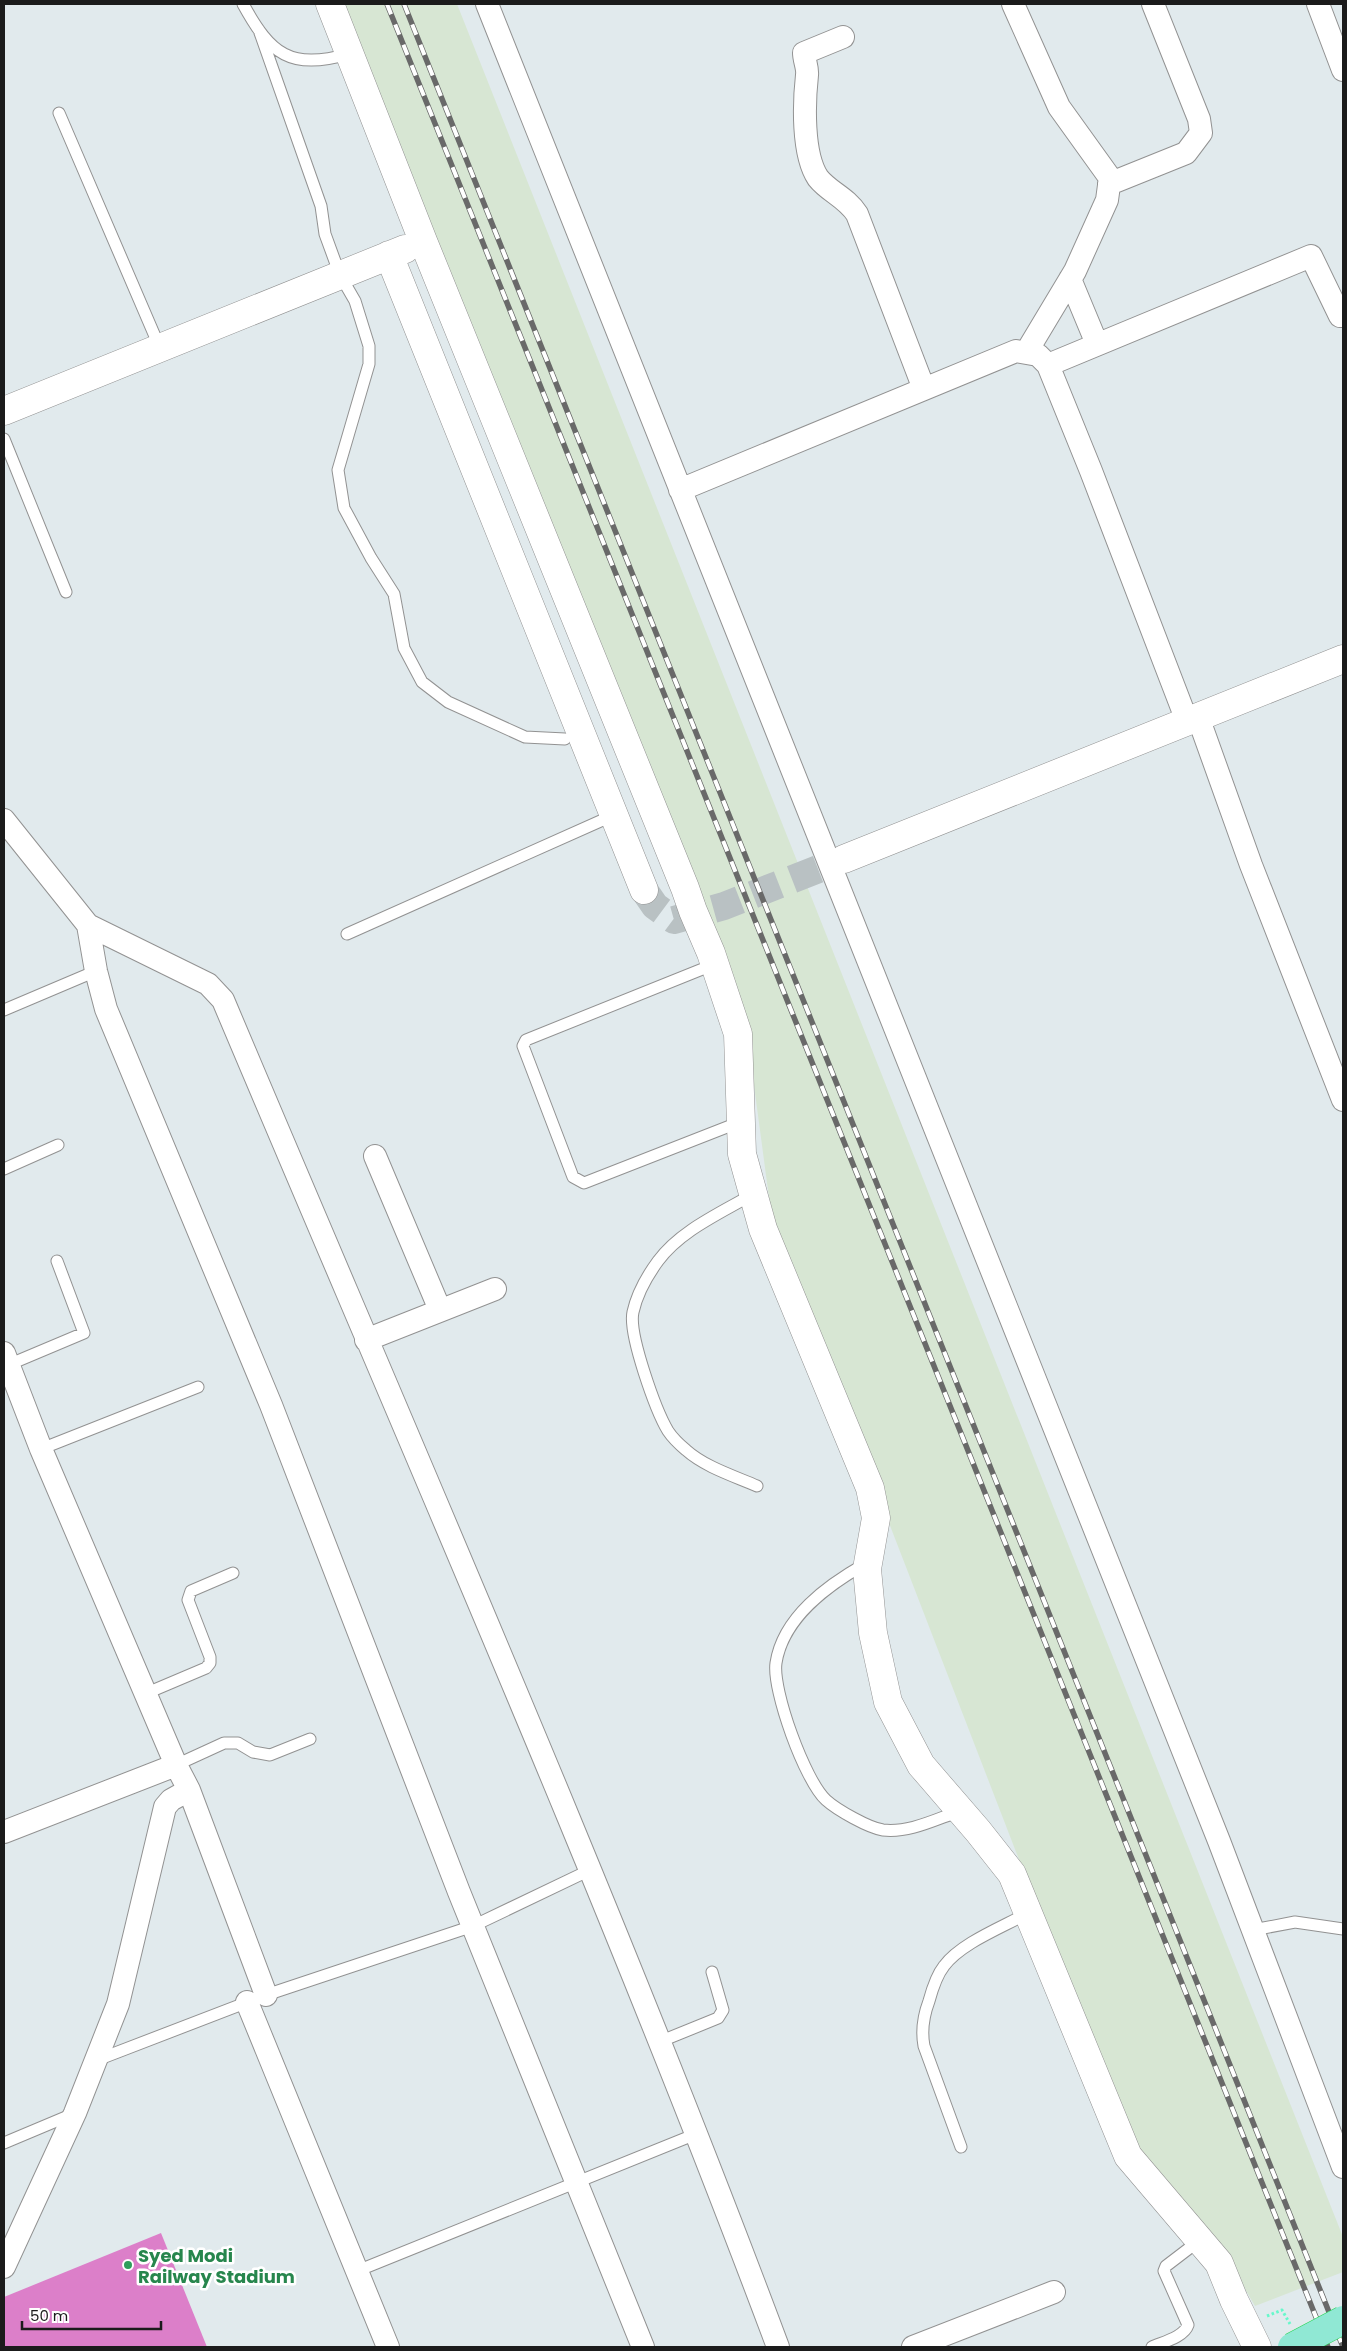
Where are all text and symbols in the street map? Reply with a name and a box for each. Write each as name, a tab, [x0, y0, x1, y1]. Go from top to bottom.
place label: Syed Modi Railway Stadium	[138, 2243, 295, 2289]
marker: Syed Modi Railway Stadium	[122, 2259, 134, 2271]
scale bar	[22, 2298, 161, 2330]
text: 50 m	[30, 2305, 68, 2326]

